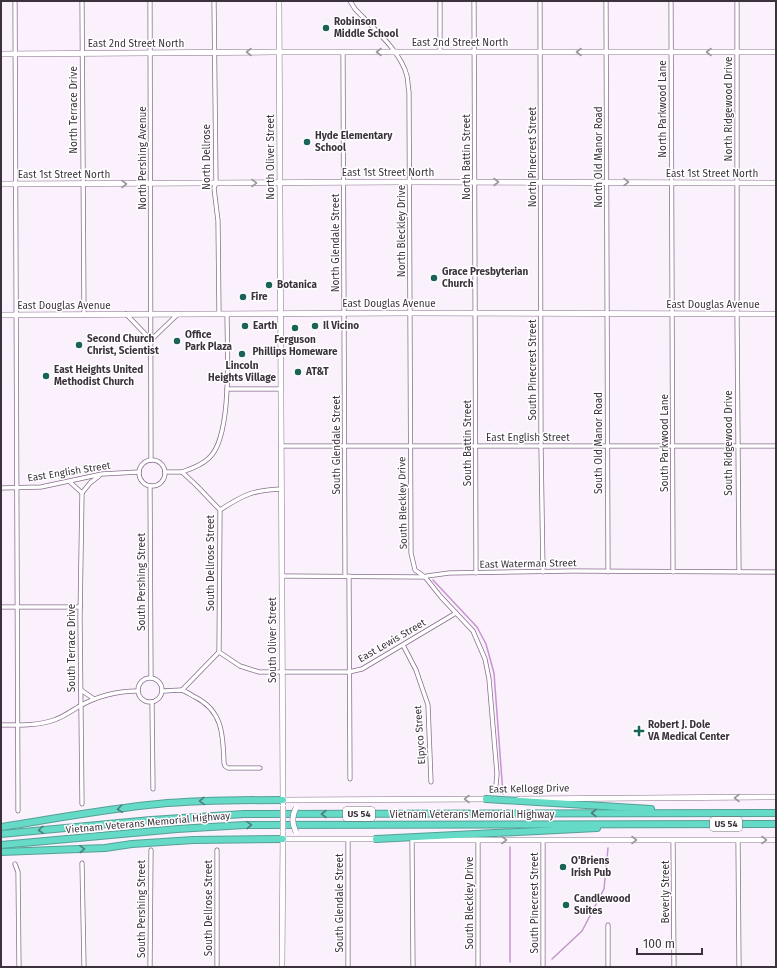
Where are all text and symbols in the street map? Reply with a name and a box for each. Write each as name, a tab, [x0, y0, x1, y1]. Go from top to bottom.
place label: Robinson Middle School	[334, 16, 398, 40]
marker: Robinson Middle School	[321, 23, 331, 33]
street label: East 2nd Street North	[412, 37, 508, 49]
street label: East 2nd Street North	[88, 38, 184, 50]
one-way arrow	[246, 48, 252, 56]
one-way arrow	[376, 48, 382, 56]
one-way arrow	[576, 48, 582, 56]
one-way arrow	[706, 48, 712, 56]
street label: North Ridgewood Drive	[723, 57, 735, 161]
street label: North Parkwood Lane	[657, 60, 669, 158]
street label: North Terrace Drive	[68, 66, 80, 154]
street label: North Pershing Avenue	[137, 106, 149, 210]
street label: North Pinecrest Street	[527, 106, 539, 207]
street label: North Old Manor Road	[593, 106, 605, 208]
street label: North Oliver Street	[265, 114, 277, 200]
street label: North Battin Street	[461, 114, 473, 200]
street label: North Dellrose	[201, 124, 213, 190]
place label: Hyde Elementary School	[315, 130, 393, 154]
marker: Hyde Elementary School	[302, 137, 312, 147]
street label: East 1st Street North	[342, 167, 434, 179]
street label: East 1st Street North	[666, 168, 758, 180]
street label: East 1st Street North	[18, 169, 110, 181]
one-way arrow	[493, 178, 499, 186]
one-way arrow	[623, 178, 629, 186]
one-way arrow	[121, 179, 127, 188]
one-way arrow	[251, 179, 257, 187]
street label: North Bleckley Drive	[396, 185, 408, 277]
street label: North Glendale Street	[330, 193, 342, 292]
place label: Grace Presbyterian Church	[442, 266, 529, 290]
marker: Grace Presbyterian Church	[429, 273, 439, 283]
place label: Botanica	[277, 279, 318, 291]
marker: Botanica	[264, 280, 274, 290]
place label: Fire	[251, 291, 268, 303]
marker: Fire	[238, 292, 248, 302]
street label: East Douglas Avenue	[342, 298, 436, 310]
street label: East Douglas Avenue	[666, 299, 760, 311]
street label: East Douglas Avenue	[17, 300, 111, 312]
street label: South Pinecrest Street	[527, 319, 539, 421]
place label: Earth	[253, 320, 278, 332]
place label: Il Vicino	[323, 320, 359, 332]
marker: Earth	[240, 321, 250, 331]
marker: Il Vicino	[310, 321, 320, 331]
marker: Ferguson Phillips Homeware	[290, 323, 300, 333]
place label: Office Park Plaza	[185, 329, 233, 353]
place label: Second Church Christ, Scientist	[87, 333, 159, 357]
place label: Ferguson Phillips Homeware	[253, 334, 338, 358]
marker: Office Park Plaza	[172, 336, 182, 346]
marker: Second Church Christ, Scientist	[74, 340, 84, 350]
marker: Lincoln Heights Village	[237, 349, 247, 359]
place label: Lincoln Heights Village	[208, 360, 276, 384]
place label: East Heights United Methodist Church	[54, 364, 143, 388]
place label: AT&T	[305, 366, 329, 378]
marker: AT&T	[293, 367, 303, 377]
marker: East Heights United Methodist Church	[41, 371, 51, 381]
street label: South Ridgewood Drive	[723, 390, 735, 496]
street label: South Old Manor Road	[593, 392, 605, 494]
street label: South Parkwood Lane	[659, 394, 671, 492]
street label: South Glendale Street	[331, 395, 343, 495]
street label: South Battin Street	[462, 399, 474, 486]
street label: East English Street	[486, 432, 570, 444]
street label: South Bleckley Drive	[396, 456, 410, 550]
street label: East English Street	[27, 459, 112, 484]
street label: South Dellrose Street	[205, 514, 217, 611]
street label: South Pershing Street	[136, 533, 148, 631]
street label: East Waterman Street	[479, 557, 577, 571]
street label: South Oliver Street	[267, 597, 279, 683]
street label: South Terrace Drive	[66, 604, 78, 692]
street label: East Lewis Street	[356, 617, 428, 665]
street label: Elpyco Street	[412, 705, 428, 765]
place label: Robert J. Dole VA Medical Center	[647, 719, 730, 743]
marker: Robert J. Dole VA Medical Center	[633, 725, 645, 737]
street label: East Kellogg Drive	[488, 782, 570, 796]
one-way arrow	[734, 794, 740, 802]
one-way arrow	[464, 795, 470, 803]
one-way arrow	[199, 797, 205, 806]
one-way arrow	[117, 804, 123, 813]
road number: US 54	[343, 807, 375, 821]
street label: Vietnam Veterans Memorial Highway	[390, 809, 555, 821]
one-way arrow	[591, 809, 597, 817]
street label: Vietnam Veterans Memorial Highway	[65, 810, 231, 836]
one-way arrow	[321, 810, 327, 818]
road number: US 54	[710, 817, 742, 831]
one-way arrow	[246, 821, 252, 829]
one-way arrow	[38, 825, 44, 834]
one-way arrow	[501, 836, 507, 844]
one-way arrow	[631, 836, 637, 844]
one-way arrow	[761, 836, 767, 844]
one-way arrow	[79, 845, 85, 853]
street label: South Pinecrest Street	[529, 852, 541, 954]
street label: South Glendale Street	[334, 853, 346, 953]
place label: O'Briens Irish Pub	[571, 855, 611, 879]
street label: South Bleckley Drive	[464, 857, 476, 949]
street label: South Dellrose Street	[203, 859, 215, 956]
street label: South Pershing Street	[136, 860, 148, 958]
street label: Beverly Street	[660, 860, 672, 924]
marker: O'Briens Irish Pub	[558, 862, 568, 872]
place label: Candlewood Suites	[574, 893, 631, 917]
marker: Candlewood Suites	[561, 900, 571, 910]
scale bar	[637, 930, 702, 956]
text: 100 m	[643, 937, 675, 951]

